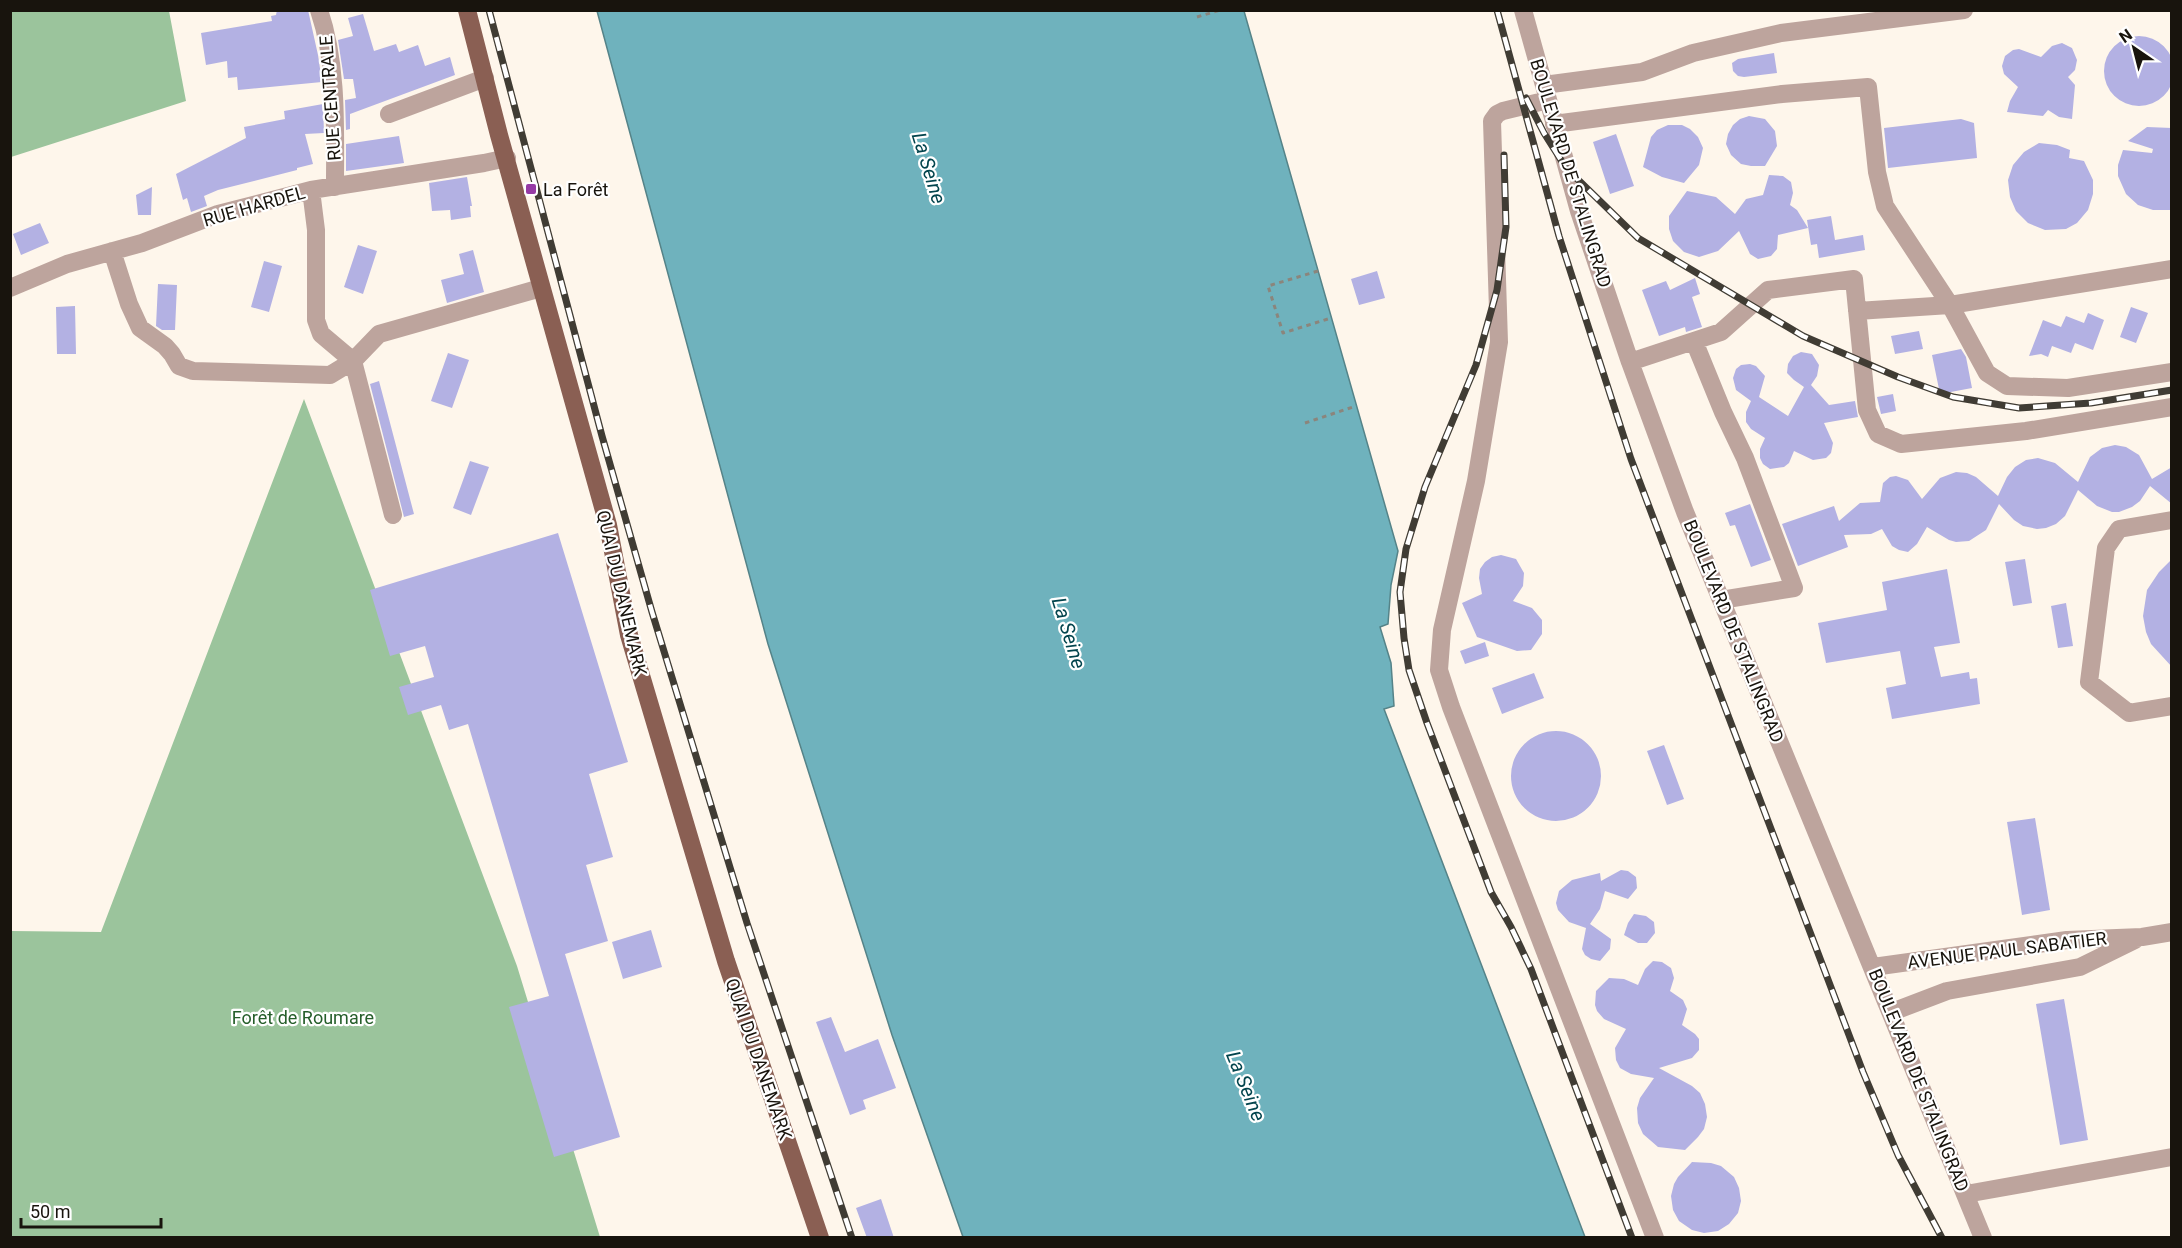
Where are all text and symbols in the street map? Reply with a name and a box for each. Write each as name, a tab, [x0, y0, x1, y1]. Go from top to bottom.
north arrow	[2104, 18, 2164, 78]
text: N	[2116, 25, 2136, 47]
street label: RUE CENTRALE	[315, 35, 345, 161]
street label: BOULEVARD DE STALINGRAD	[1526, 56, 1616, 290]
water label: La Seine	[907, 129, 951, 207]
place label: La Forêt	[543, 179, 608, 200]
street label: RUE HARDEL	[201, 181, 308, 231]
marker: La Forêt	[524, 182, 538, 196]
street label: QUAI DU DANEMARK	[593, 508, 651, 679]
street label: BOULEVARD DE STALINGRAD	[1680, 517, 1788, 745]
water label: La Seine	[1047, 594, 1091, 672]
street label: AVENUE PAUL SABATIER	[1906, 927, 2108, 973]
street label: BOULEVARD DE STALINGRAD	[1865, 966, 1973, 1194]
street label: QUAI DU DANEMARK	[722, 976, 797, 1143]
park label: Forêt de Roumare	[232, 1007, 374, 1028]
water label: La Seine	[1221, 1047, 1271, 1125]
scale bar	[21, 1191, 160, 1229]
text: 50 m	[30, 1201, 70, 1222]

